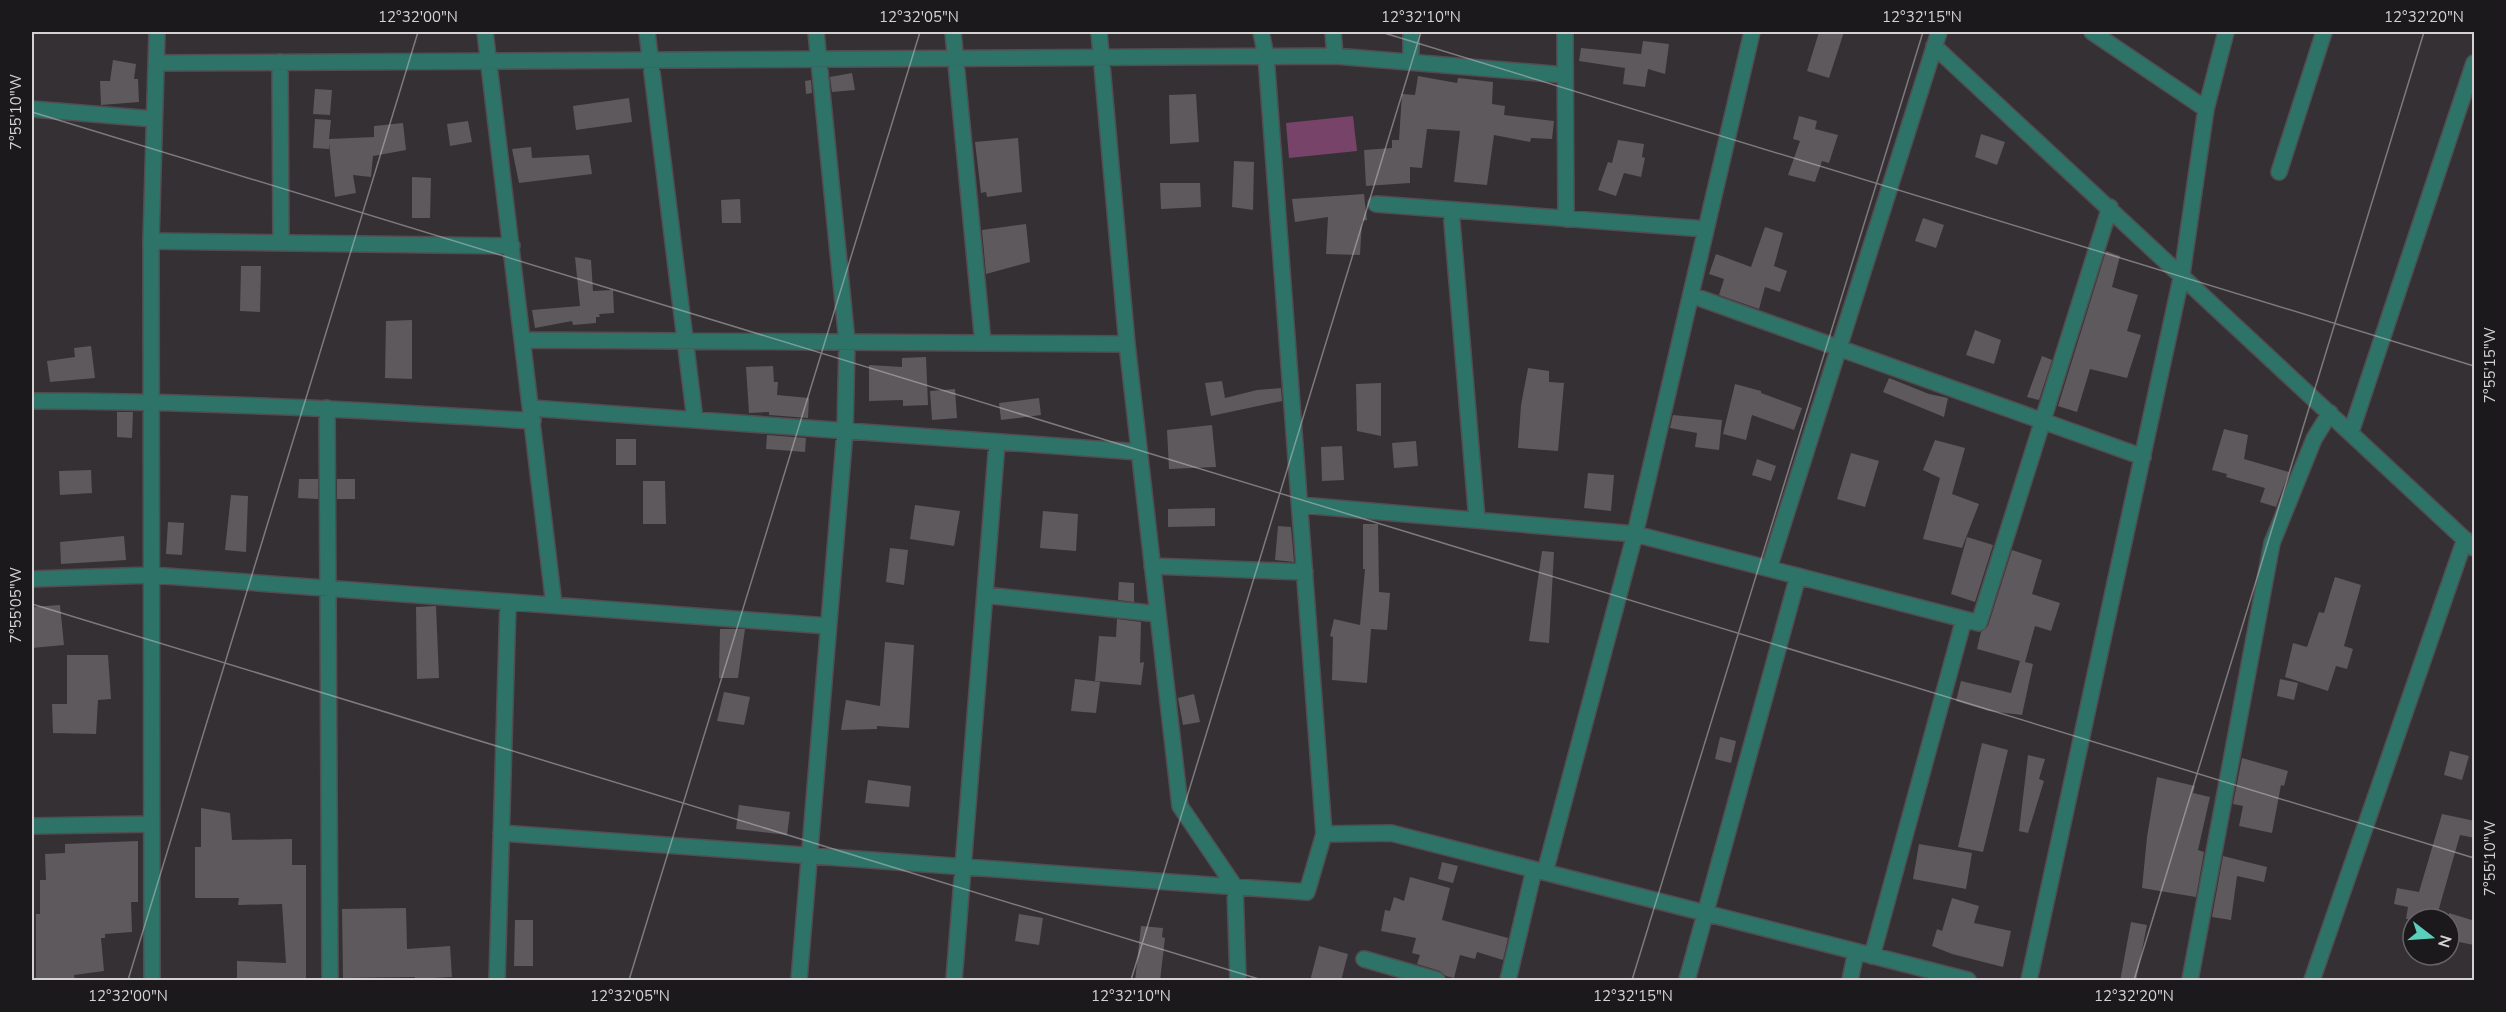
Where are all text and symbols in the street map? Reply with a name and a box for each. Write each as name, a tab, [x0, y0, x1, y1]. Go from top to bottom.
text: 12°32'00"N	[378, 7, 458, 27]
text: 12°32'05"N	[879, 7, 959, 27]
text: 12°32'10"N	[1381, 7, 1461, 27]
text: 12°32'15"N	[1882, 7, 1962, 27]
text: 12°32'20"N	[2384, 7, 2464, 27]
text: 7°55'10"W	[6, 73, 26, 150]
text: 7°55'15"W	[2480, 326, 2500, 403]
text: 7°55'05"W	[6, 566, 26, 643]
text: 7°55'10"W	[2480, 819, 2500, 896]
north arrow	[2401, 907, 2461, 967]
text: N	[2432, 932, 2457, 950]
text: 12°32'00"N	[88, 986, 168, 1006]
text: 12°32'05"N	[590, 986, 670, 1006]
text: 12°32'10"N	[1091, 986, 1171, 1006]
text: 12°32'15"N	[1593, 986, 1673, 1006]
text: 12°32'20"N	[2094, 986, 2174, 1006]

